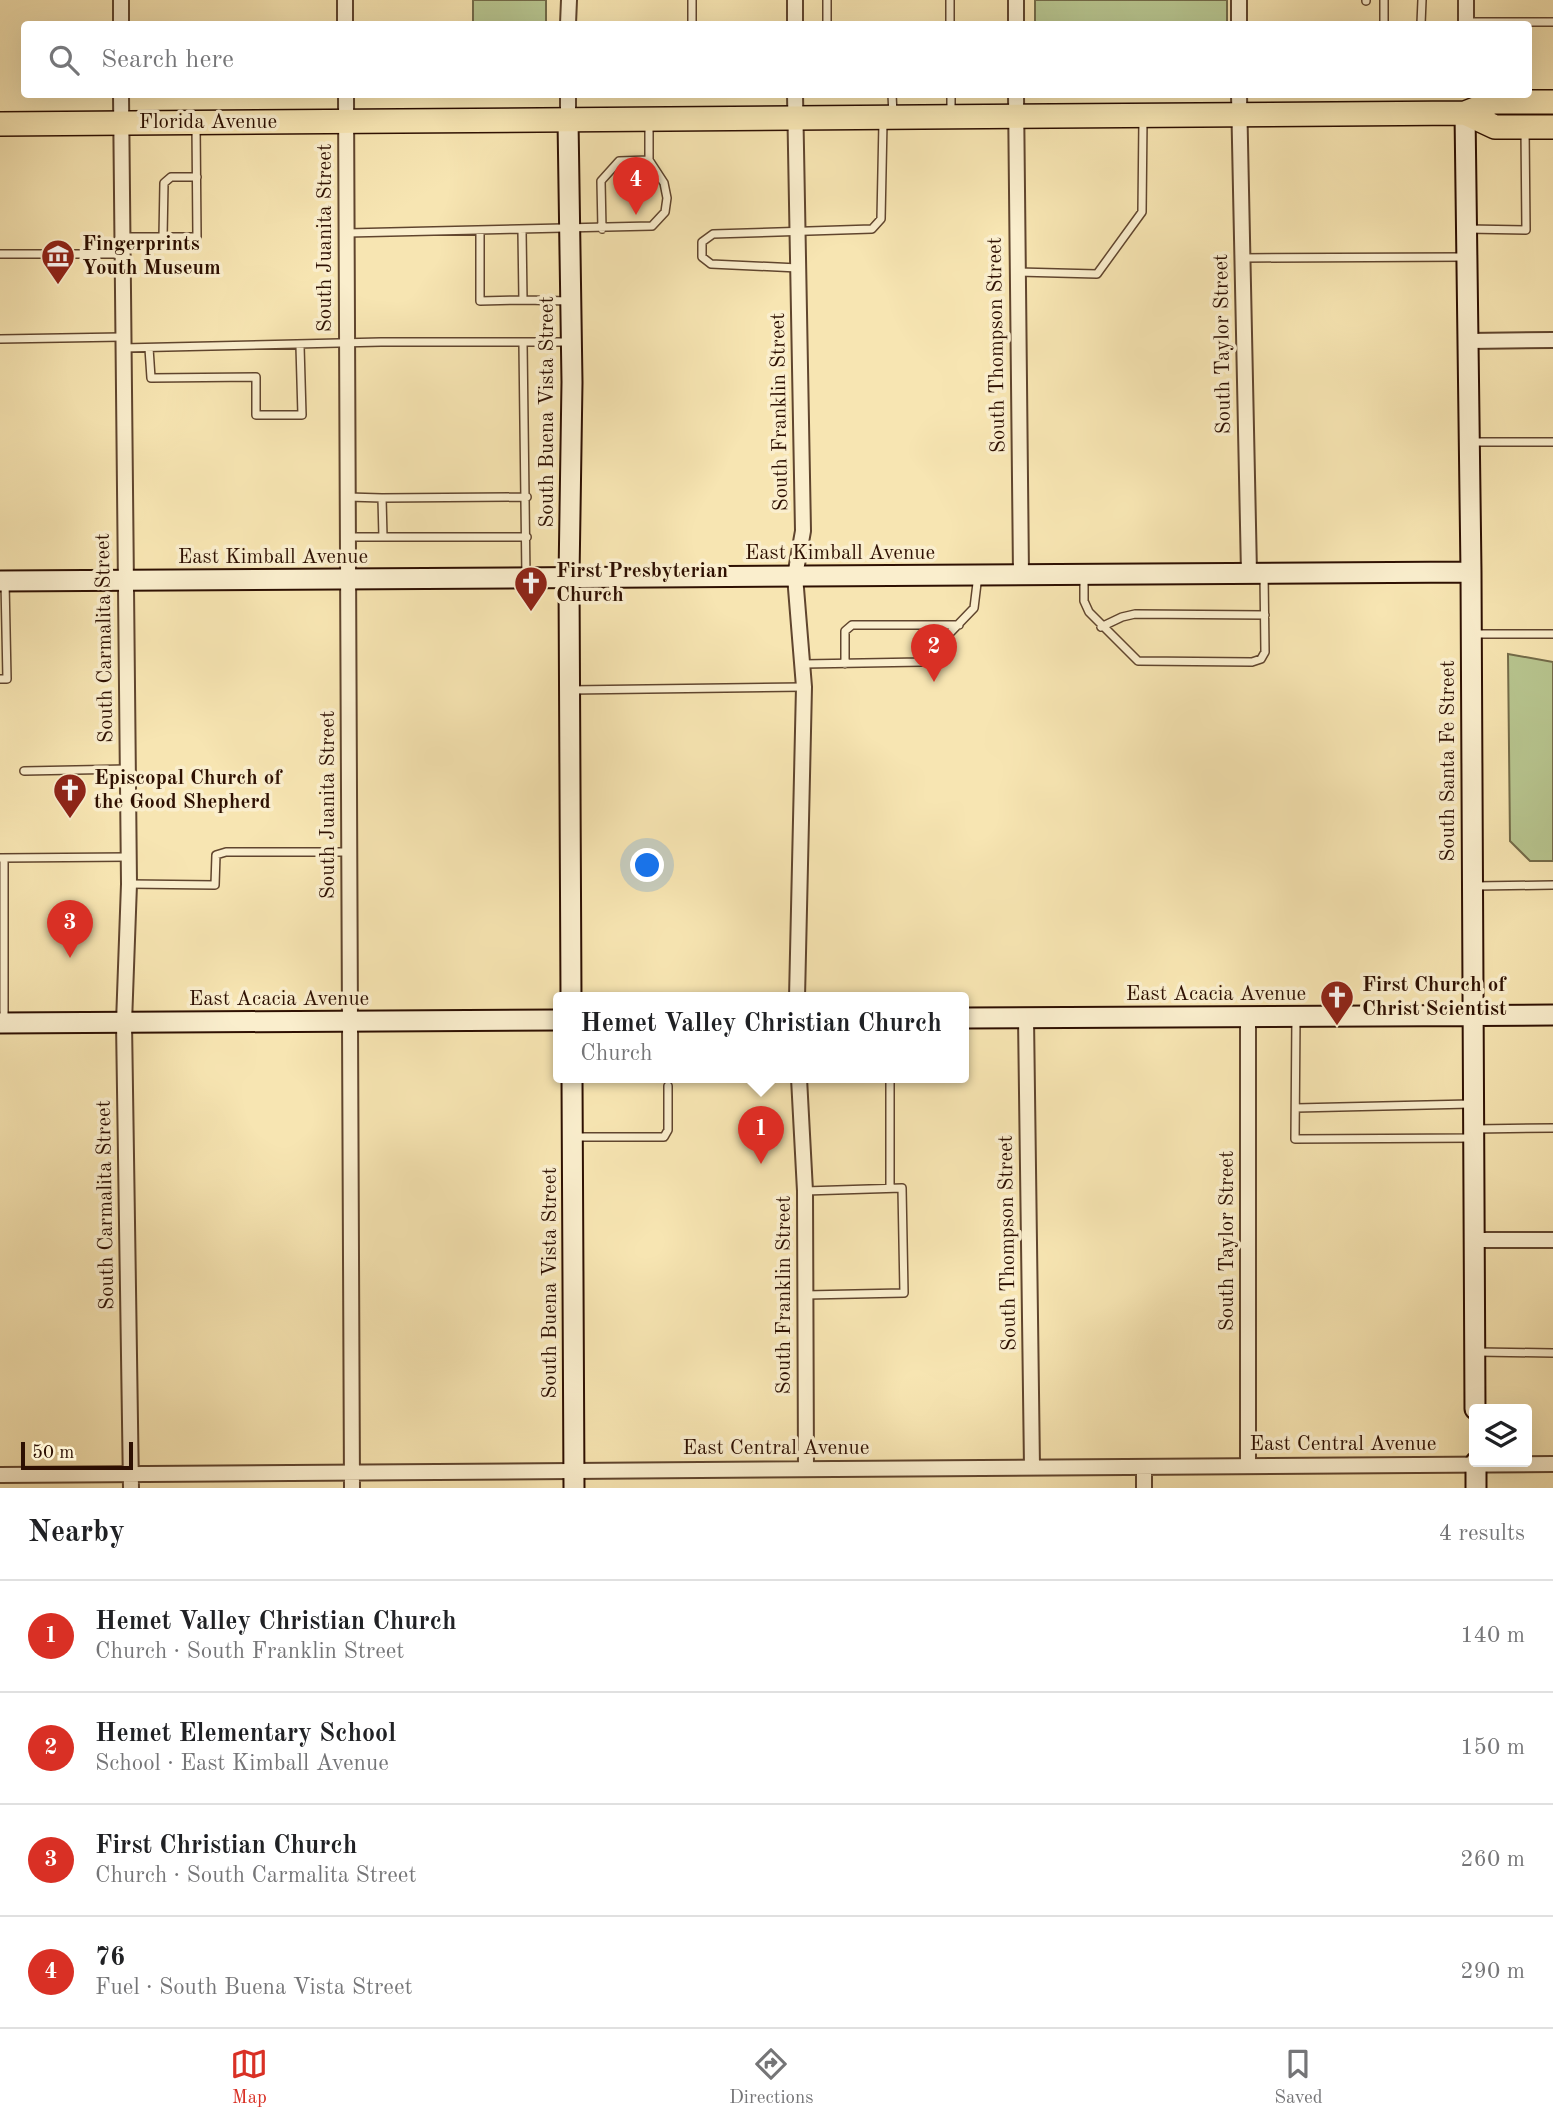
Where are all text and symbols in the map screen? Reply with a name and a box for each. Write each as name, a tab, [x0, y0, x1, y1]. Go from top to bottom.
search box	[21, 21, 1532, 98]
icon: search	[45, 41, 83, 79]
text: Search here	[101, 47, 234, 73]
street label: Florida Avenue	[139, 112, 277, 133]
street label: South Juanita Street	[315, 144, 336, 332]
pin: 4	[613, 157, 659, 215]
place label: Fingerprints Youth Museum	[82, 234, 221, 279]
museum icon: Fingerprints Youth Museum	[39, 237, 77, 286]
street label: South Thompson Street	[985, 237, 1009, 453]
street label: South Taylor Street	[1211, 254, 1235, 434]
street label: South Buena Vista Street	[537, 296, 558, 528]
street label: South Franklin Street	[768, 312, 792, 512]
street label: South Carmalita Street	[93, 533, 117, 743]
street label: East Kimball Avenue	[745, 543, 935, 564]
street label: East Kimball Avenue	[178, 547, 368, 568]
place label: First Presbyterian Church	[556, 561, 728, 606]
church icon: First Presbyterian Church	[512, 564, 550, 613]
pin: 2	[911, 624, 957, 682]
street label: South Santa Fe Street	[1438, 660, 1459, 862]
street label: South Juanita Street	[318, 711, 339, 899]
place label: Episcopal Church of the Good Shepherd	[94, 768, 283, 813]
church icon: Episcopal Church of the Good Shepherd	[51, 771, 89, 820]
your location	[630, 848, 664, 882]
pin: 3	[47, 900, 93, 958]
place label: First Church of Christ Scientist	[1362, 975, 1507, 1020]
church icon: First Church of Christ Scientist	[1318, 978, 1356, 1027]
street label: East Acacia Avenue	[1126, 984, 1306, 1005]
street label: East Acacia Avenue	[189, 989, 369, 1010]
popup	[553, 992, 969, 1083]
text: Hemet Valley Christian Church	[580, 1011, 942, 1037]
text: Church	[580, 1042, 652, 1065]
street label: South Carmalita Street	[94, 1100, 118, 1310]
pin: 1	[738, 1106, 784, 1164]
street label: South Thompson Street	[996, 1135, 1020, 1351]
street label: South Taylor Street	[1217, 1151, 1238, 1331]
street label: South Buena Vista Street	[540, 1167, 561, 1399]
street label: South Franklin Street	[774, 1196, 795, 1394]
map controls	[1469, 1404, 1532, 1467]
button: layers	[1469, 1404, 1532, 1467]
street label: East Central Avenue	[1250, 1434, 1436, 1455]
street label: East Central Avenue	[683, 1438, 869, 1459]
scale bar	[21, 1439, 133, 1471]
text: 50 m	[32, 1444, 74, 1463]
text: Nearby	[28, 1518, 125, 1548]
text: 4 results	[1439, 1522, 1525, 1545]
text: Hemet Valley Christian Church	[95, 1609, 457, 1635]
text: 1	[44, 1624, 58, 1647]
text: 140 m	[1460, 1624, 1525, 1647]
text: Church · South Franklin Street	[95, 1640, 404, 1663]
text: Hemet Elementary School	[95, 1721, 396, 1747]
text: 2	[44, 1736, 58, 1759]
text: 150 m	[1460, 1736, 1525, 1759]
text: School · East Kimball Avenue	[95, 1752, 389, 1775]
text: First Christian Church	[95, 1833, 357, 1859]
text: 3	[44, 1848, 58, 1871]
text: 260 m	[1460, 1848, 1525, 1871]
text: Church · South Carmalita Street	[95, 1864, 417, 1887]
text: 76	[95, 1945, 125, 1971]
text: 4	[44, 1960, 58, 1983]
text: 290 m	[1460, 1960, 1525, 1983]
text: Fuel · South Buena Vista Street	[95, 1976, 413, 1999]
tab: Map	[230, 2045, 268, 2110]
tab: Directions	[729, 2045, 814, 2110]
tab: Saved	[1274, 2045, 1323, 2110]

